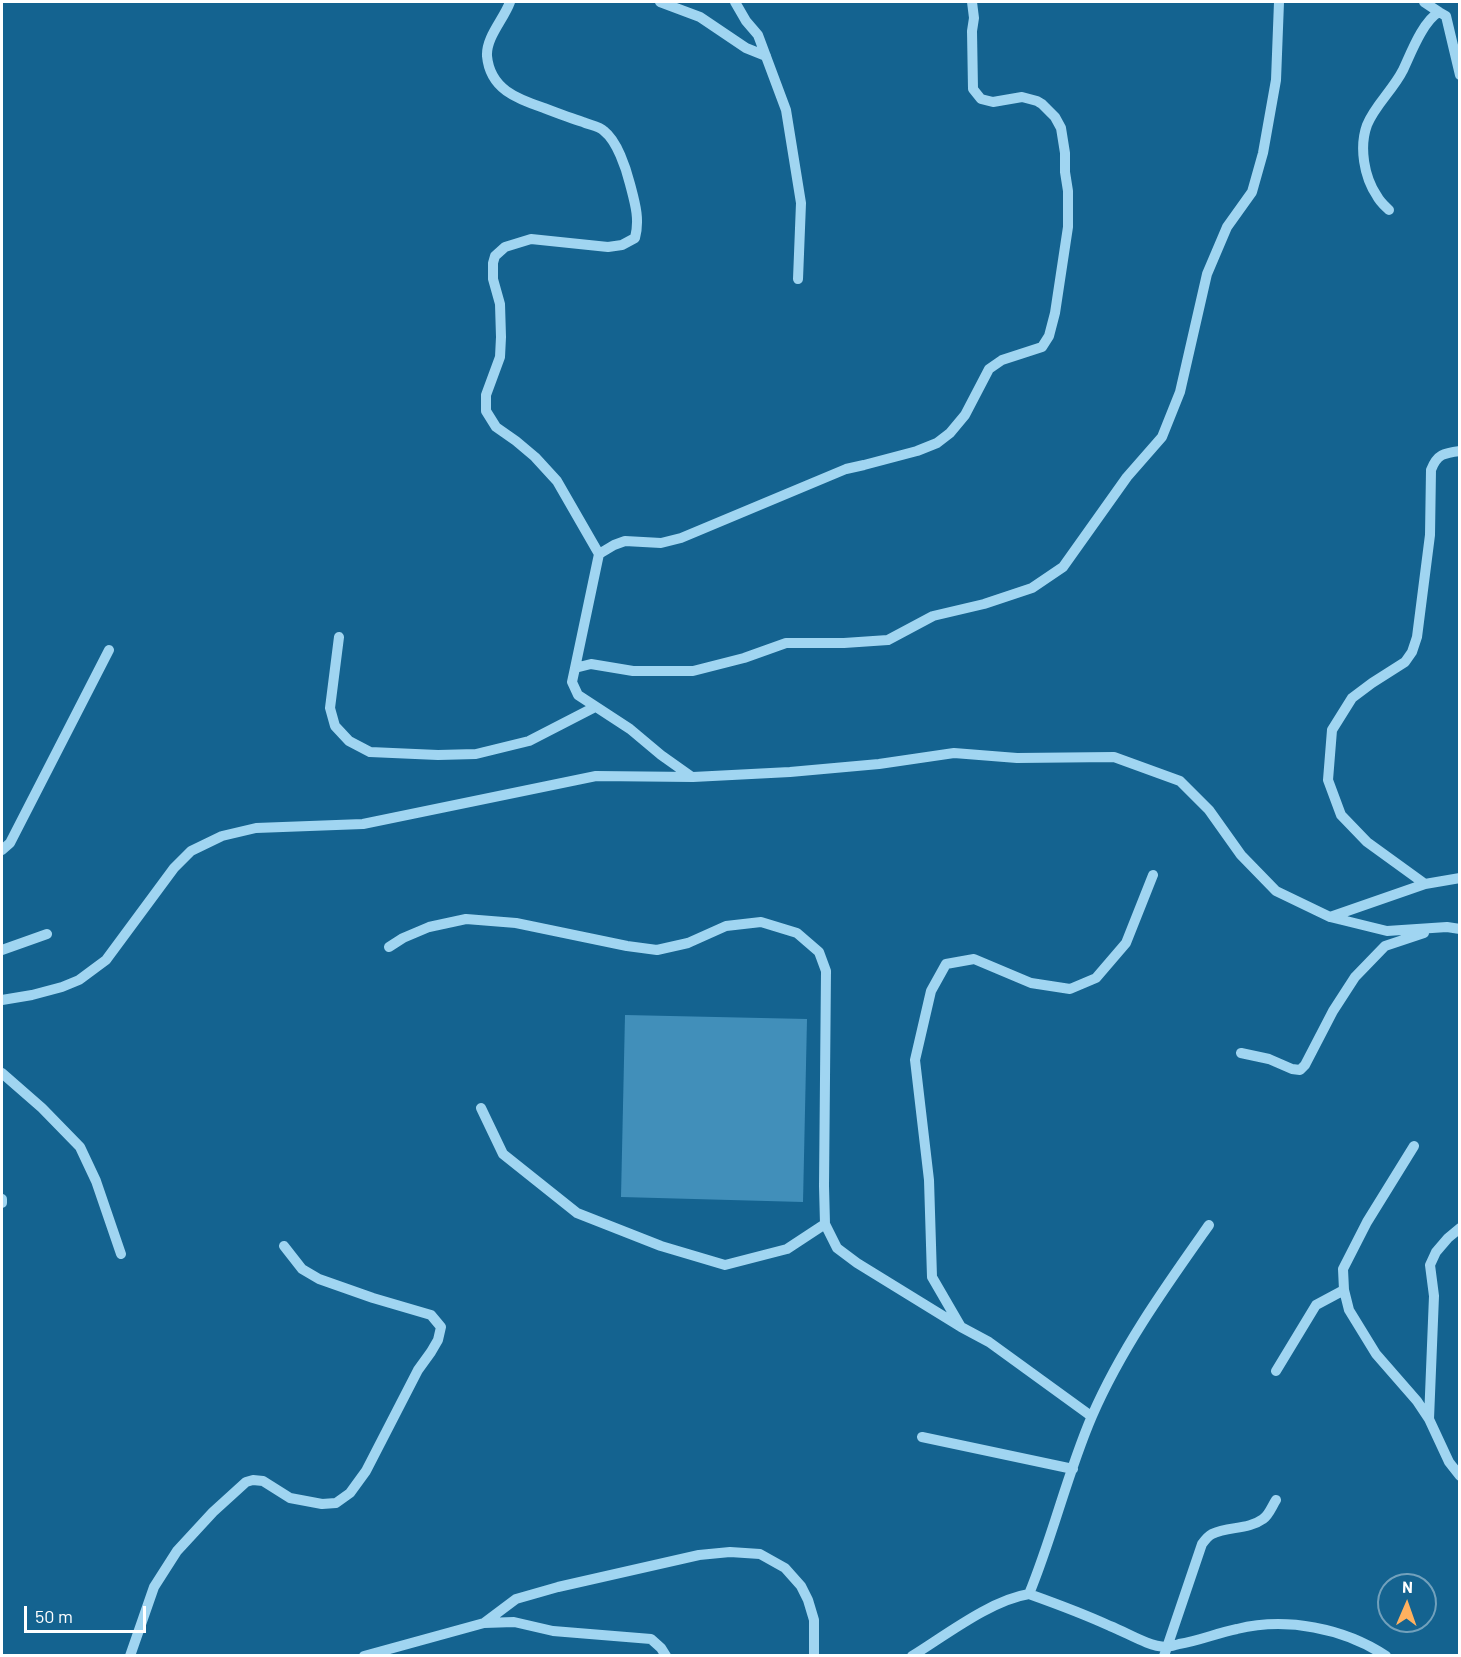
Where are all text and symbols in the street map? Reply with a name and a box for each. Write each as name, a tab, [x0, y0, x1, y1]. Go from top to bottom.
north arrow	[1377, 1573, 1437, 1633]
text: N	[1402, 1577, 1413, 1596]
scale bar	[27, 1594, 148, 1632]
text: 50 m	[35, 1605, 73, 1627]

